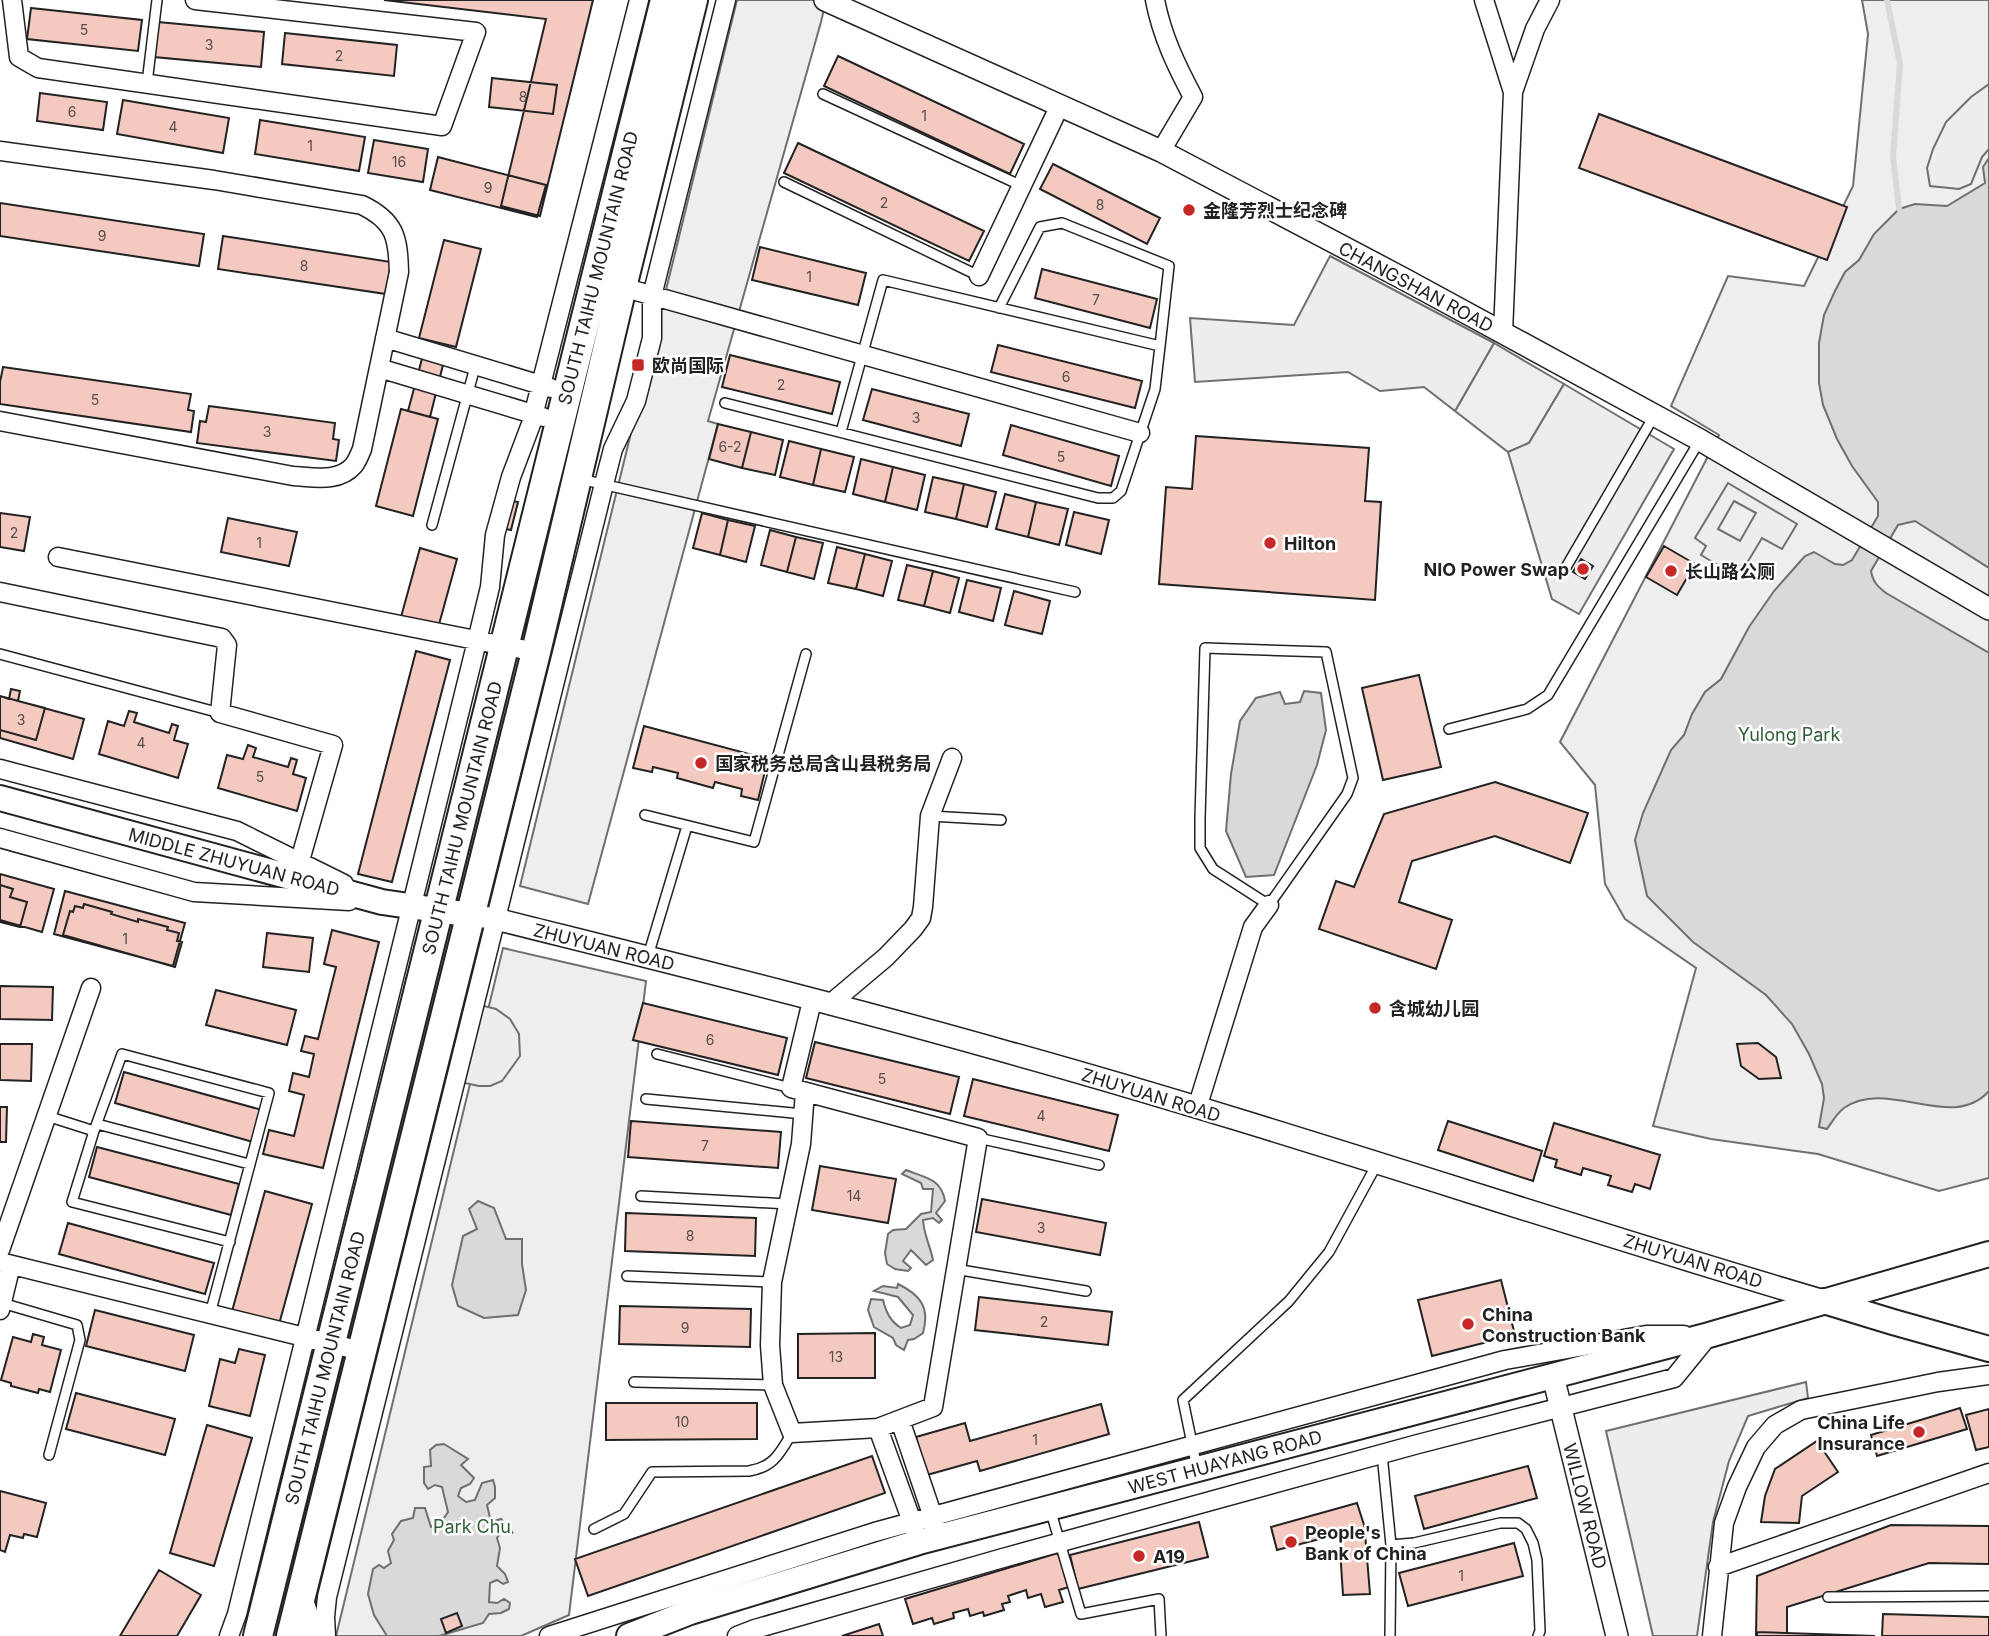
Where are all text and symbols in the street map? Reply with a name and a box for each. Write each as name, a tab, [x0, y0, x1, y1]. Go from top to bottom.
house number: 5	[80, 21, 88, 38]
house number: 3	[205, 36, 213, 53]
house number: 2	[335, 47, 343, 64]
house number: 8	[519, 88, 527, 105]
house number: 6	[68, 103, 76, 120]
house number: 1	[921, 107, 927, 124]
house number: 4	[168, 118, 178, 135]
street label: SOUTH TAIHU MOUNTAIN ROAD	[554, 129, 642, 407]
house number: 1	[307, 137, 313, 154]
house number: 16	[392, 153, 406, 170]
house number: 9	[484, 179, 492, 196]
house number: 2	[880, 194, 888, 211]
house number: 8	[1096, 196, 1104, 213]
place label: 金隆芳烈士纪念碑	[1203, 200, 1347, 221]
marker: 金隆芳烈士纪念碑	[1181, 202, 1197, 218]
house number: 9	[98, 227, 106, 244]
street label: CHANGSHAN ROAD	[1335, 237, 1497, 337]
house number: 8	[300, 257, 308, 274]
house number: 1	[806, 268, 812, 285]
house number: 7	[1092, 291, 1100, 308]
place label: 欧尚国际	[652, 355, 724, 376]
marker: 欧尚国际	[630, 357, 646, 373]
house number: 6	[1062, 368, 1070, 385]
house number: 2	[777, 376, 785, 393]
house number: 5	[91, 391, 99, 408]
house number: 3	[912, 409, 920, 426]
house number: 3	[263, 423, 271, 440]
house number: 6-2	[718, 438, 742, 455]
house number: 5	[1057, 448, 1065, 465]
house number: 2	[10, 524, 18, 541]
place label: Hilton	[1284, 533, 1336, 554]
house number: 1	[256, 534, 262, 551]
marker: Hilton	[1262, 535, 1278, 551]
place label: NIO Power Swap	[1424, 559, 1569, 580]
marker: NIO Power Swap	[1575, 561, 1591, 577]
place label: 长山路公厕	[1685, 561, 1775, 582]
marker: 长山路公厕	[1663, 563, 1679, 579]
street label: SOUTH TAIHU MOUNTAIN ROAD	[418, 679, 506, 957]
house number: 3	[17, 711, 25, 728]
park label: Yulong Park	[1738, 724, 1840, 745]
house number: 4	[136, 734, 146, 751]
place label: 国家税务总局含山县税务局	[715, 753, 931, 774]
marker: 国家税务总局含山县税务局	[693, 755, 709, 771]
house number: 5	[256, 768, 264, 785]
street label: MIDDLE ZHUYUAN ROAD	[126, 824, 342, 900]
street label: ZHUYUAN ROAD	[531, 919, 677, 975]
house number: 1	[122, 930, 128, 947]
place label: 含城幼儿园	[1389, 998, 1479, 1019]
marker: 含城幼儿园	[1367, 1000, 1383, 1016]
house number: 6	[706, 1031, 714, 1048]
street label: ZHUYUAN ROAD	[1079, 1064, 1223, 1126]
house number: 5	[878, 1070, 886, 1087]
house number: 4	[1036, 1107, 1046, 1124]
house number: 7	[701, 1137, 709, 1154]
house number: 14	[847, 1187, 861, 1204]
house number: 3	[1037, 1219, 1045, 1236]
house number: 8	[686, 1227, 694, 1244]
street label: SOUTH TAIHU MOUNTAIN ROAD	[281, 1229, 369, 1507]
street label: ZHUYUAN ROAD	[1621, 1230, 1765, 1292]
place label: China Construction Bank	[1482, 1304, 1646, 1346]
house number: 2	[1040, 1313, 1048, 1330]
marker: China Construction Bank	[1460, 1316, 1476, 1332]
house number: 9	[681, 1319, 689, 1336]
house number: 13	[829, 1348, 843, 1365]
place label: China Life Insurance	[1817, 1412, 1905, 1454]
house number: 10	[675, 1413, 689, 1430]
marker: China Life Insurance	[1911, 1424, 1927, 1440]
street label: WEST HUAYANG ROAD	[1126, 1426, 1324, 1498]
house number: 1	[1032, 1431, 1038, 1448]
street label: WILLOW ROAD	[1559, 1441, 1611, 1571]
park label: Park Chu	[433, 1516, 511, 1537]
place label: People's Bank of China	[1305, 1522, 1427, 1564]
marker: People's Bank of China	[1283, 1534, 1299, 1550]
place label: A19	[1153, 1546, 1185, 1567]
marker: A19	[1131, 1548, 1147, 1564]
house number: 1	[1458, 1567, 1464, 1584]

